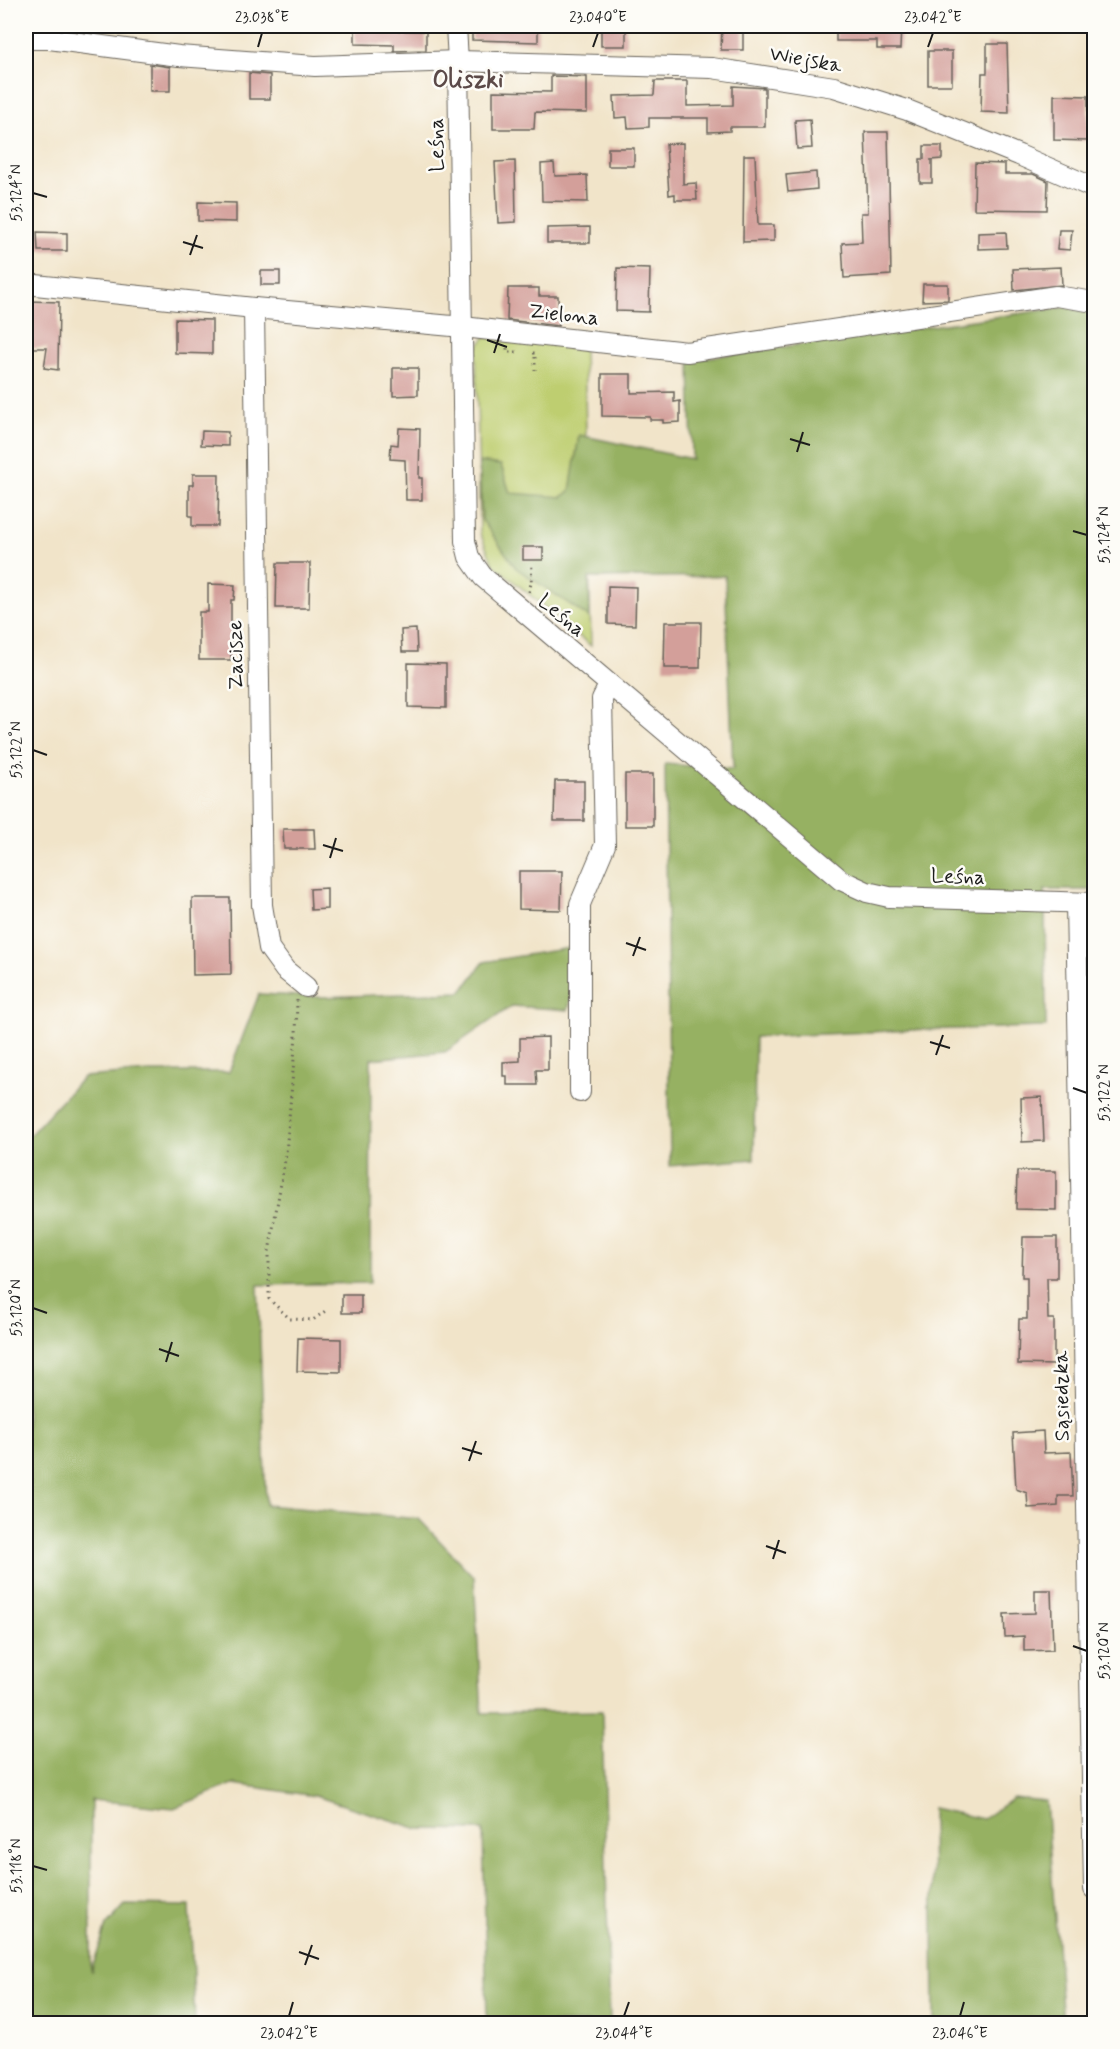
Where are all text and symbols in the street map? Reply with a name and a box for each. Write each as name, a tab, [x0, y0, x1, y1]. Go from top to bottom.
text: 23.038°E	[235, 8, 289, 28]
text: 23.040°E	[569, 8, 627, 28]
text: 23.042°E	[904, 8, 962, 28]
street label: Wiejska	[767, 40, 845, 80]
district label: Oliszki	[432, 65, 504, 96]
street label: Leśna	[423, 118, 451, 172]
text: 53.124°N	[7, 164, 27, 222]
street label: Zielona	[527, 297, 600, 333]
text: 53.124°N	[1095, 506, 1115, 564]
street label: Leśna	[532, 588, 591, 644]
street label: Zacisze	[221, 620, 251, 690]
text: 53.122°N	[7, 721, 27, 779]
street label: Leśna	[931, 862, 985, 892]
text: 53.122°N	[1095, 1064, 1115, 1122]
text: 53.120°N	[7, 1279, 27, 1337]
street label: Sąsiedzka	[1047, 1350, 1077, 1441]
text: 53.120°N	[1095, 1622, 1115, 1680]
text: 53.118°N	[7, 1838, 27, 1894]
text: 23.042°E	[260, 2024, 318, 2044]
text: 23.044°E	[595, 2024, 653, 2044]
text: 23.046°E	[932, 2024, 988, 2044]

